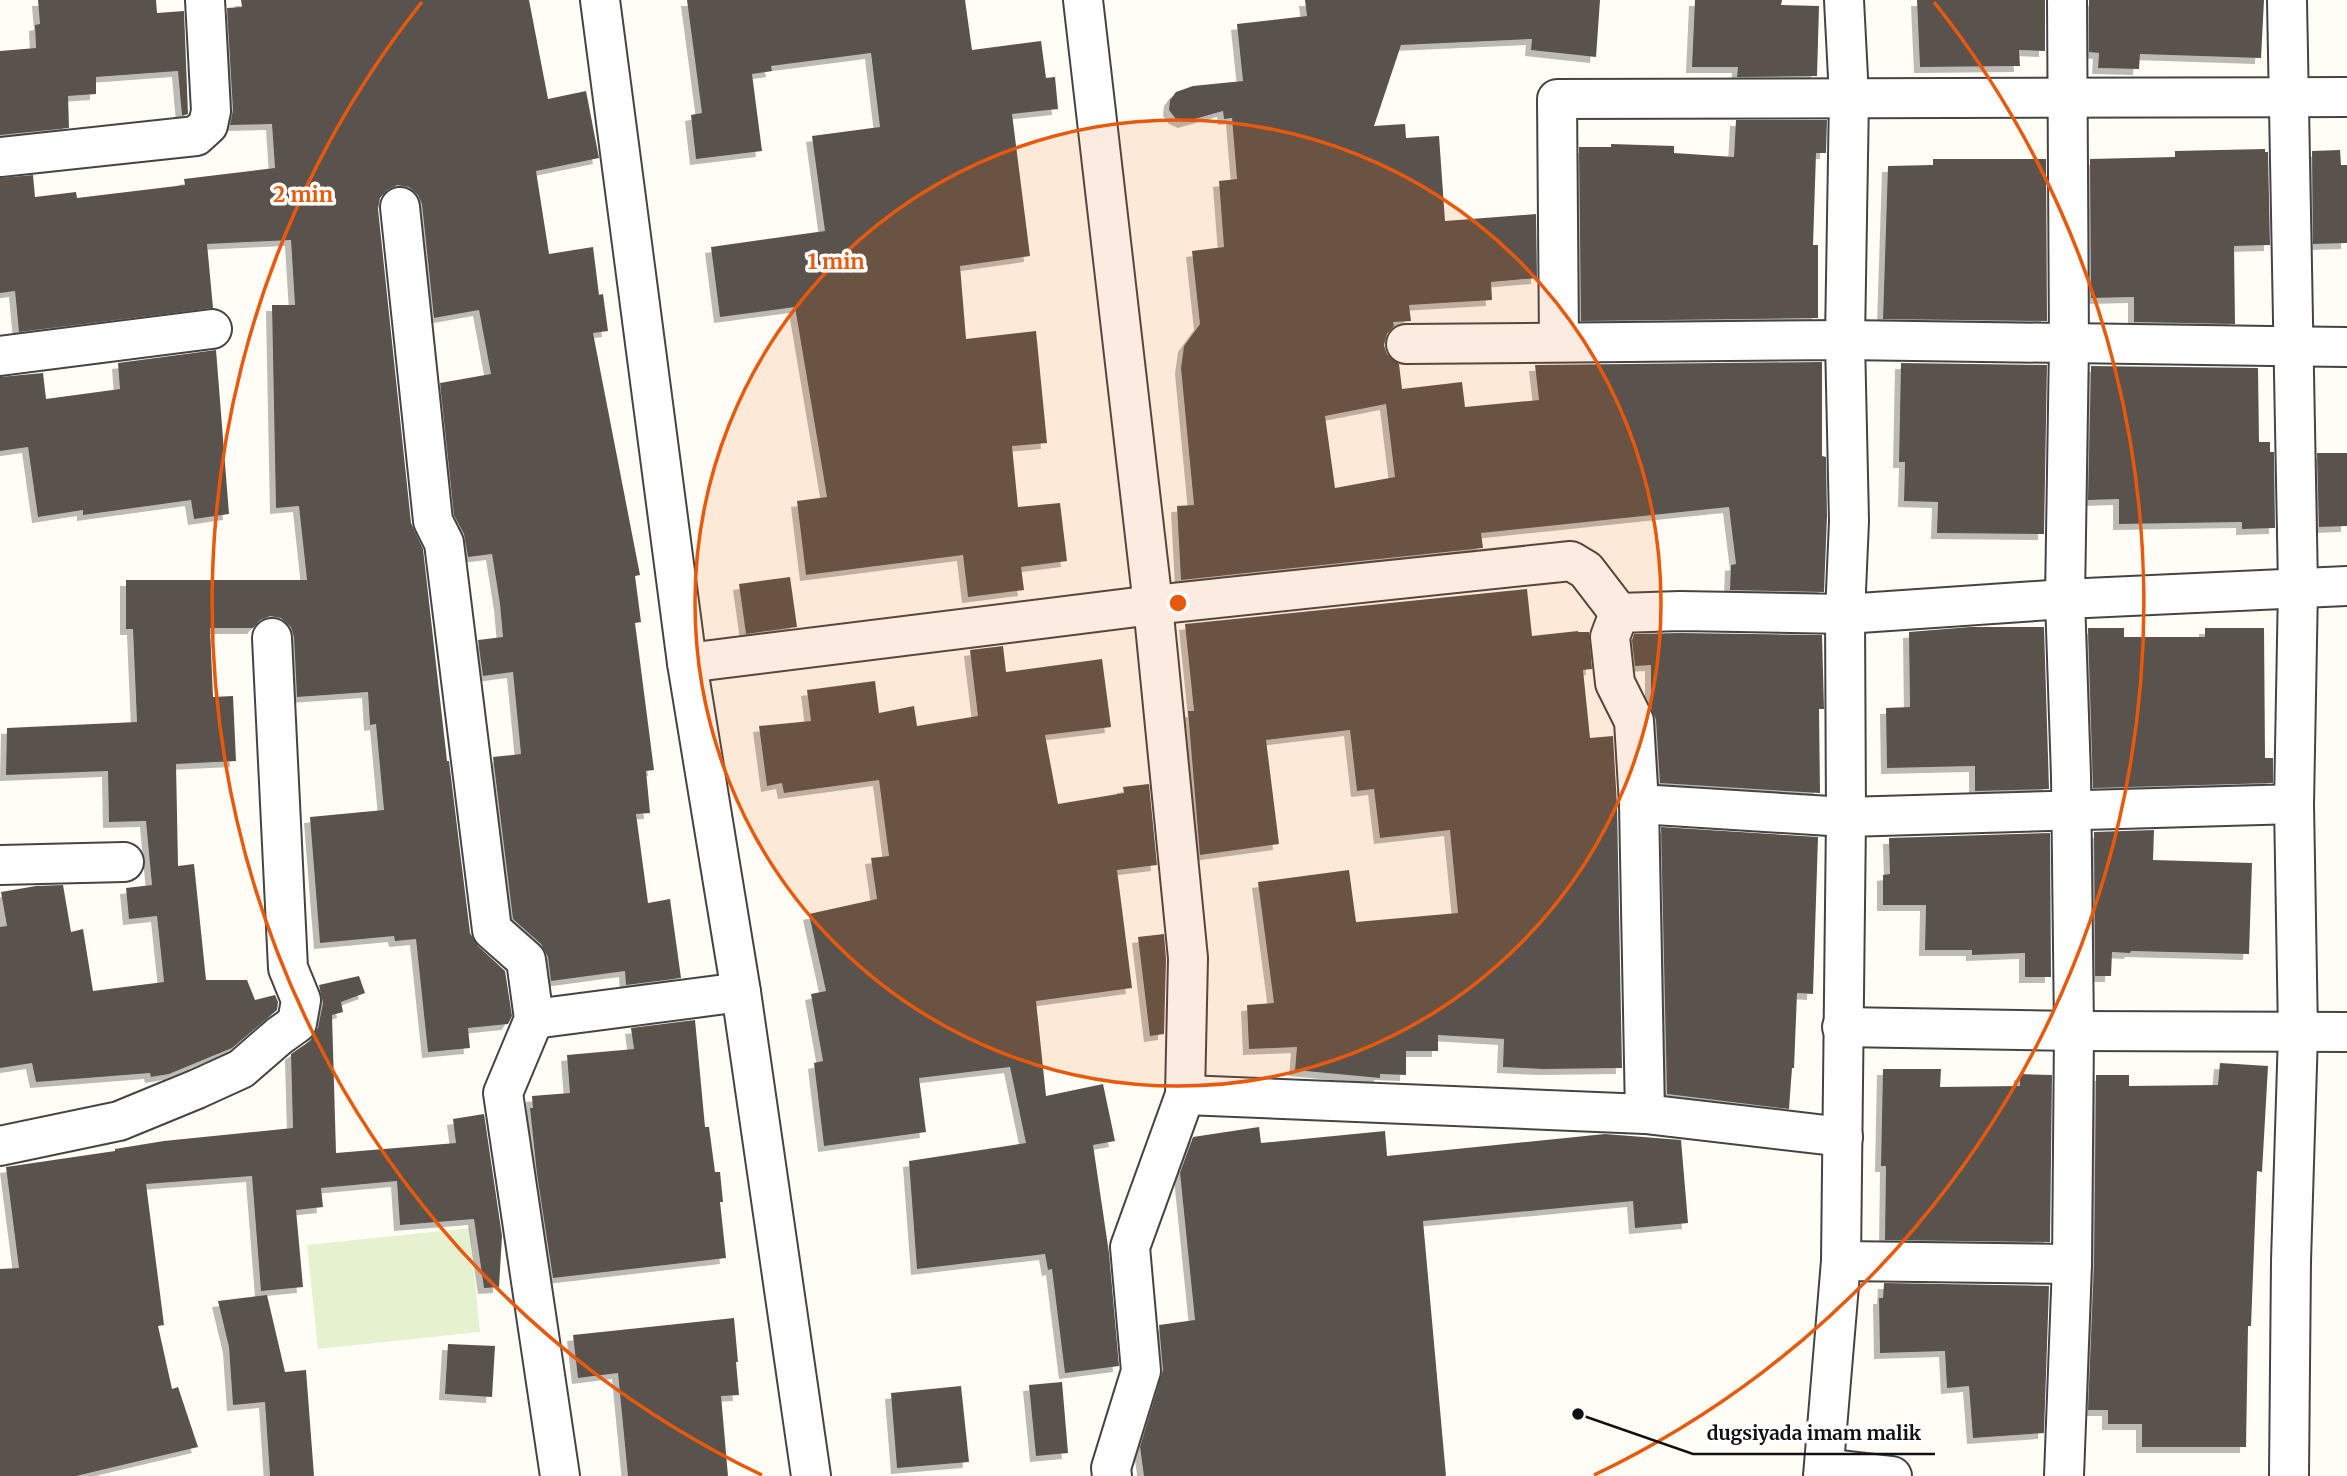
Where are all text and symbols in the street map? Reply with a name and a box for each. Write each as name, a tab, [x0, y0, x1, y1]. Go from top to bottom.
text: 2 min	[273, 181, 333, 208]
text: 1 min	[807, 248, 865, 275]
centre of rings	[1166, 591, 1190, 615]
callout: dugsiyada imam malik	[1693, 1414, 1935, 1454]
text: dugsiyada imam malik	[1707, 1421, 1922, 1445]

